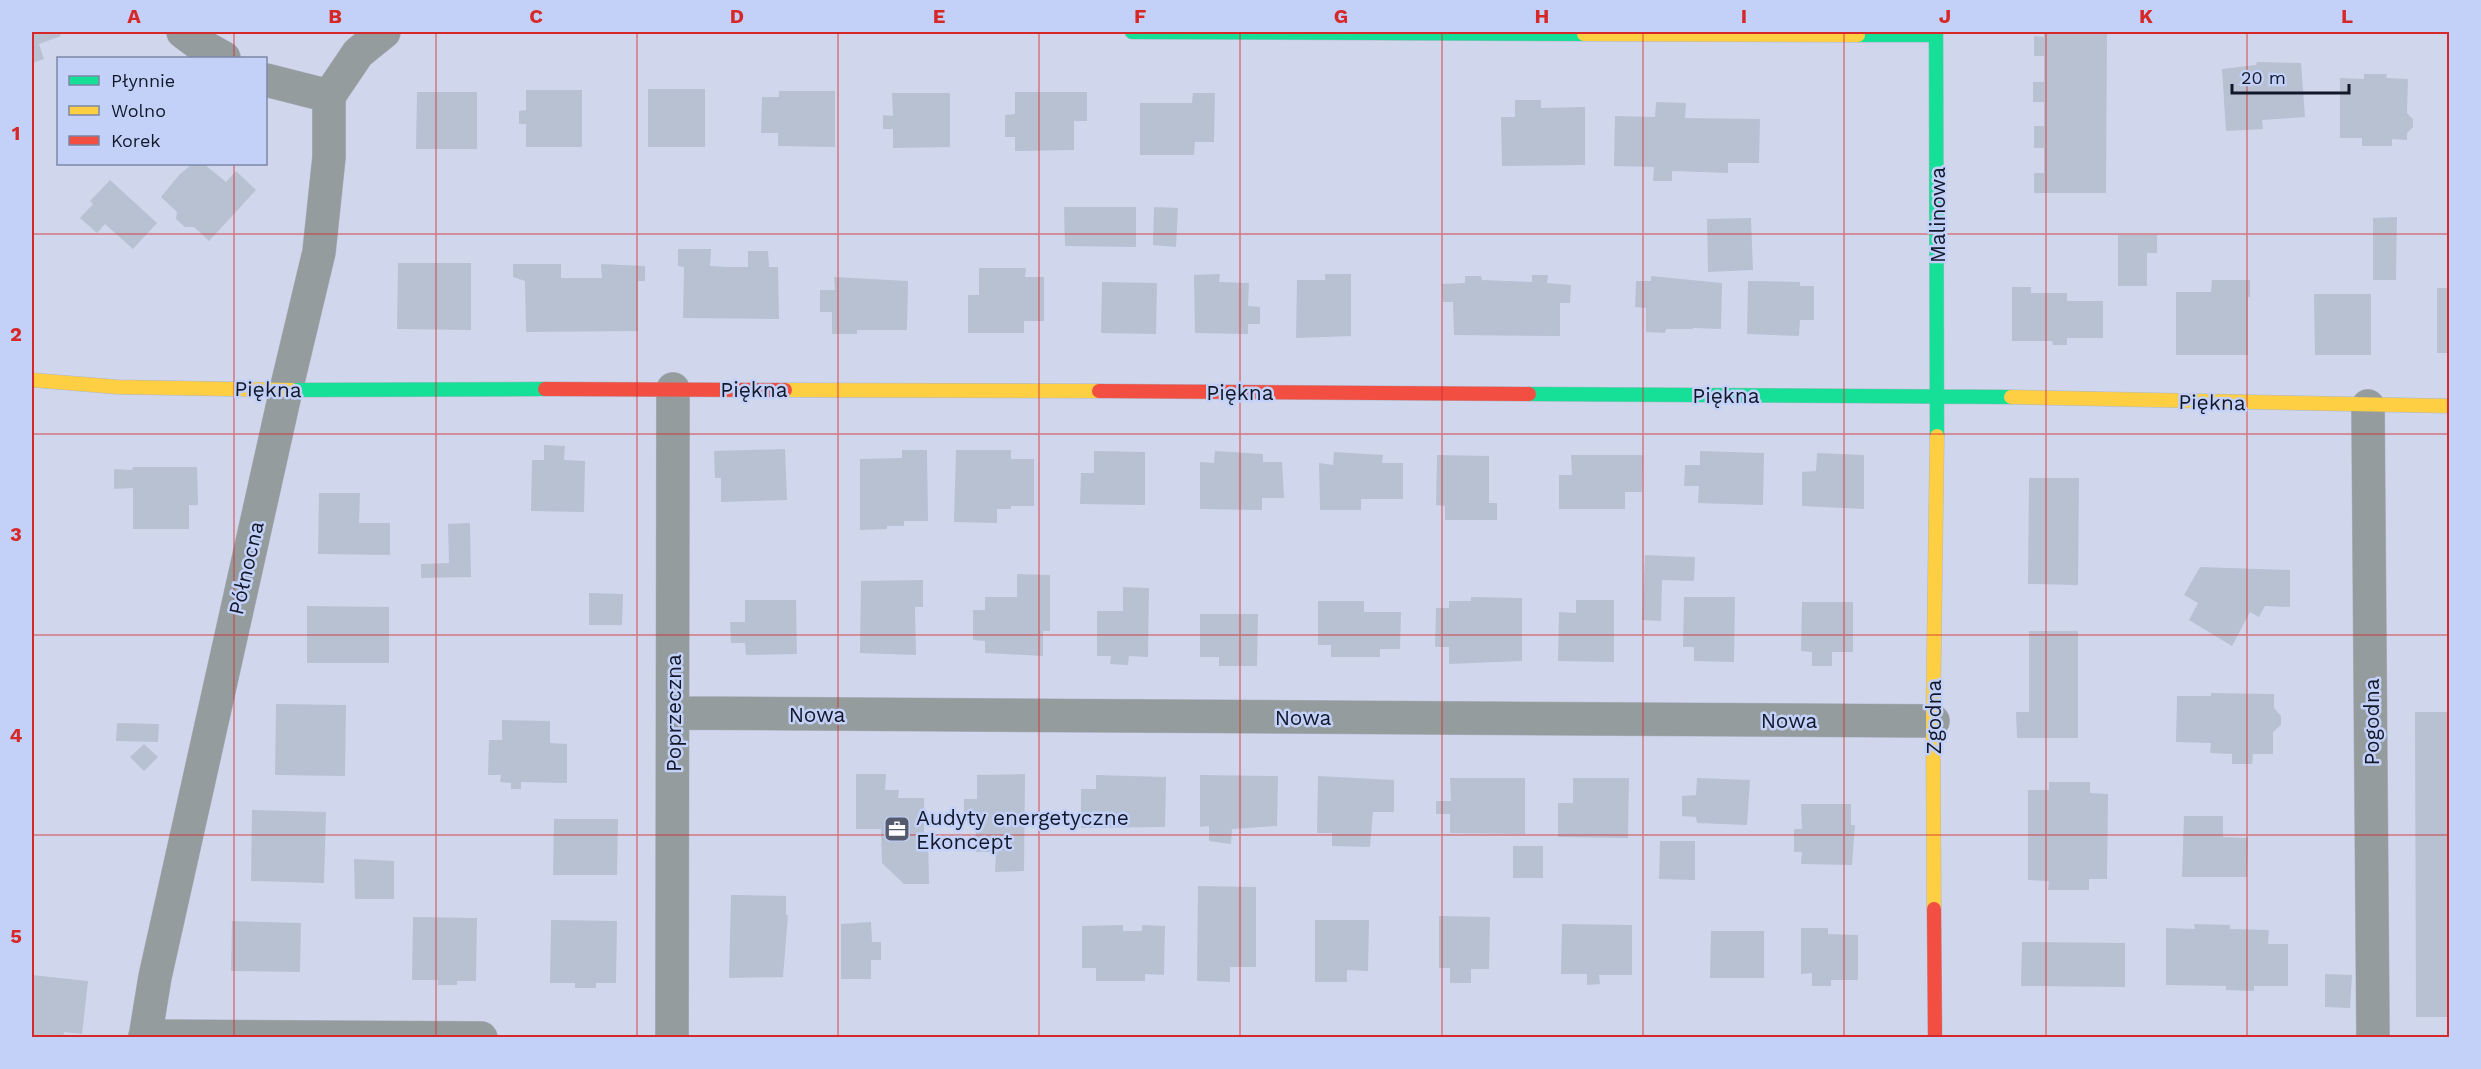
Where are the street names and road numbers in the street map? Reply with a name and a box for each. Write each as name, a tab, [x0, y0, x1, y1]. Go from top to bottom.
street label: Malinowa	[1925, 167, 1950, 263]
street label: Piękna	[234, 376, 302, 402]
street label: Piękna	[720, 377, 788, 402]
street label: Piękna	[1206, 380, 1274, 405]
street label: Piękna	[1692, 383, 1760, 408]
street label: Piękna	[2178, 389, 2246, 415]
street label: Północna	[223, 519, 269, 617]
street label: Poprzeczna	[661, 654, 686, 772]
street label: Pogodna	[2359, 678, 2384, 766]
street label: Zgodna	[1921, 679, 1946, 754]
street label: Nowa	[789, 702, 845, 727]
street label: Nowa	[1275, 705, 1331, 730]
street label: Nowa	[1761, 708, 1817, 733]

